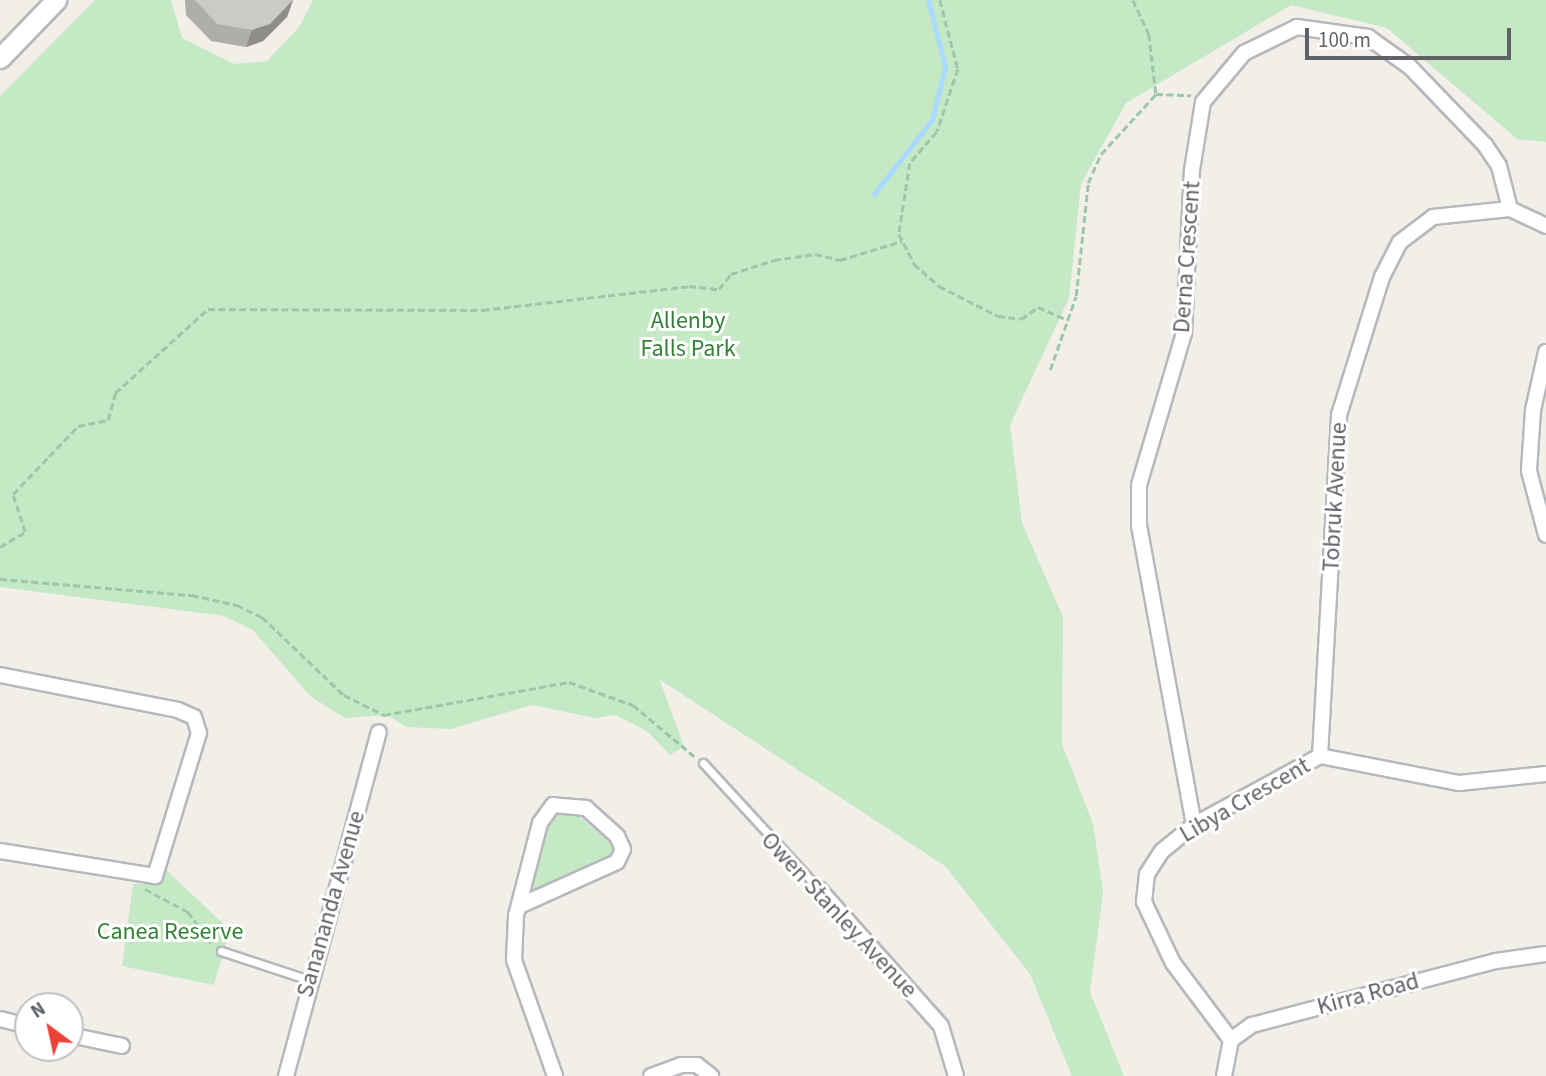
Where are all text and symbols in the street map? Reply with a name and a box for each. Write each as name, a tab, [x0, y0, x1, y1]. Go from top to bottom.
scale bar	[1308, 14, 1514, 58]
text: 100 m	[1318, 25, 1371, 55]
street label: Derna Crescent	[1167, 180, 1207, 334]
park label: Allenby Falls Park	[640, 307, 736, 363]
street label: Tobruk Avenue	[1317, 422, 1353, 572]
street label: Libya Crescent	[1175, 751, 1315, 849]
street label: Sanananda Avenue	[291, 807, 371, 1001]
street label: Owen Stanley Avenue	[755, 826, 923, 1004]
park label: Canea Reserve	[97, 918, 243, 946]
street label: Kirra Road	[1314, 967, 1422, 1021]
north arrow	[14, 992, 84, 1062]
text: N	[26, 996, 51, 1025]

